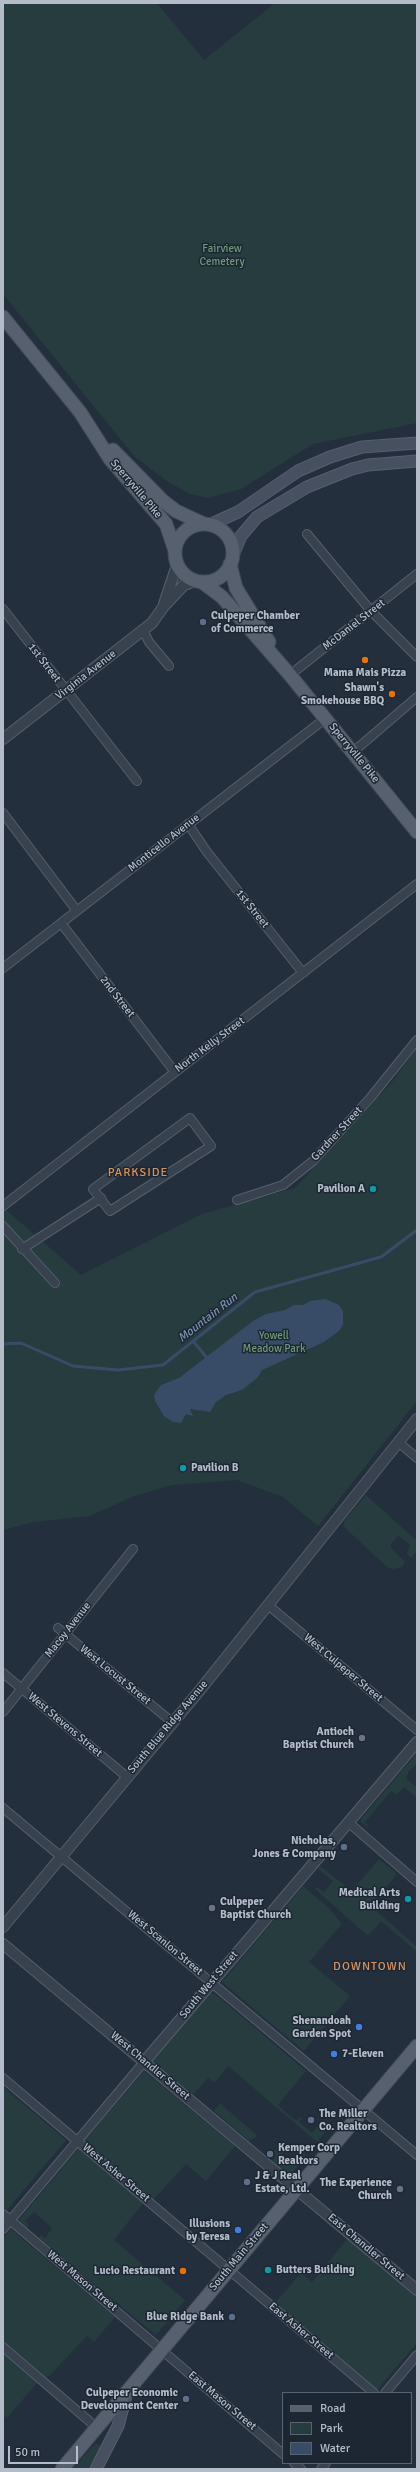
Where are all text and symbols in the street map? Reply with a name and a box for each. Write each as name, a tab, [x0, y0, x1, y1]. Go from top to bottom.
park label: Fairview Cemetery	[199, 242, 245, 268]
street label: Sperryville Pike	[107, 457, 165, 521]
street label: McDaniel Street	[320, 597, 388, 653]
place label: Culpeper Chamber of Commerce	[211, 609, 300, 635]
marker: Culpeper Chamber of Commerce	[198, 617, 208, 627]
street label: 1st Street	[25, 641, 63, 685]
street label: Virginia Avenue	[53, 647, 119, 703]
marker: Mama Mais Pizza	[360, 655, 370, 665]
place label: Mama Mais Pizza	[324, 666, 406, 680]
place label: Shawn's Smokehouse BBQ	[301, 681, 384, 707]
marker: Shawn's Smokehouse BBQ	[387, 689, 397, 699]
street label: Sperryville Pike	[326, 720, 382, 786]
street label: Monticello Avenue	[126, 811, 202, 875]
street label: 1st Street	[232, 887, 272, 931]
street label: 2nd Street	[97, 974, 137, 1020]
street label: North Kelly Street	[172, 1014, 248, 1076]
street label: Gardner Street	[309, 1104, 365, 1164]
district label: PARKSIDE	[108, 1166, 168, 1180]
place label: Pavilion A	[317, 1182, 365, 1196]
marker: Pavilion A	[368, 1184, 378, 1194]
water label: Mountain Run	[175, 1290, 241, 1346]
park label: Yowell Meadow Park	[243, 1329, 305, 1355]
place label: Pavilion B	[191, 1461, 239, 1475]
marker: Pavilion B	[178, 1463, 188, 1473]
street label: Macoy Avenue	[42, 1600, 94, 1660]
street label: West Culpeper Street	[301, 1631, 385, 1705]
street label: West Locust Street	[77, 1642, 153, 1708]
street label: South Blue Ridge Avenue	[125, 1678, 211, 1776]
street label: West Stevens Street	[25, 1690, 105, 1760]
place label: Antioch Baptist Church	[283, 1725, 354, 1751]
marker: Antioch Baptist Church	[357, 1733, 367, 1743]
place label: Nicholas, Jones & Company	[252, 1834, 336, 1860]
marker: Nicholas, Jones & Company	[339, 1842, 349, 1852]
place label: Medical Arts Building	[339, 1886, 400, 1912]
marker: Medical Arts Building	[403, 1894, 413, 1904]
place label: Culpeper Baptist Church	[220, 1895, 291, 1921]
marker: Culpeper Baptist Church	[207, 1903, 217, 1913]
street label: West Scanlon Street	[125, 1908, 205, 1978]
street label: South West Street	[177, 1948, 241, 2022]
district label: DOWNTOWN	[333, 1960, 407, 1974]
place label: Shenandoah Garden Spot	[292, 2014, 351, 2040]
marker: Shenandoah Garden Spot	[354, 2022, 364, 2032]
street label: West Chandler Street	[108, 2029, 192, 2103]
place label: 7-Eleven	[342, 2047, 384, 2061]
marker: 7-Eleven	[329, 2049, 339, 2059]
place label: The Miller Co. Realtors	[319, 2107, 377, 2133]
marker: The Miller Co. Realtors	[306, 2115, 316, 2125]
street label: West Asher Street	[80, 2141, 152, 2205]
place label: Kemper Corp Realtors	[278, 2141, 340, 2167]
marker: Kemper Corp Realtors	[265, 2149, 275, 2159]
place label: J & J Real Estate, Ltd.	[255, 2169, 310, 2195]
place label: The Experience Church	[320, 2176, 392, 2202]
marker: J & J Real Estate, Ltd.	[242, 2177, 252, 2187]
marker: The Experience Church	[395, 2184, 405, 2194]
street label: East Chandler Street	[325, 2211, 407, 2283]
place label: Illusions by Teresa	[186, 2217, 230, 2243]
street label: South Main Street	[207, 2220, 271, 2294]
marker: Illusions by Teresa	[233, 2225, 243, 2235]
street label: West Mason Street	[44, 2248, 120, 2314]
place label: Butters Building	[276, 2263, 355, 2277]
place label: Lucio Restaurant	[94, 2264, 175, 2278]
marker: Butters Building	[263, 2265, 273, 2275]
marker: Lucio Restaurant	[178, 2266, 188, 2276]
street label: East Asher Street	[266, 2300, 336, 2362]
place label: Blue Ridge Bank	[146, 2310, 224, 2324]
marker: Blue Ridge Bank	[227, 2312, 237, 2322]
street label: East Mason Street	[185, 2369, 259, 2433]
place label: Culpeper Economic Development Center	[81, 2386, 178, 2412]
legend	[282, 2392, 412, 2464]
marker: Culpeper Economic Development Center	[181, 2394, 191, 2404]
text: Road	[320, 2401, 346, 2416]
text: Park	[320, 2421, 343, 2436]
scale bar	[10, 2438, 80, 2464]
text: Water	[320, 2441, 350, 2456]
text: 50 m	[15, 2445, 40, 2460]

